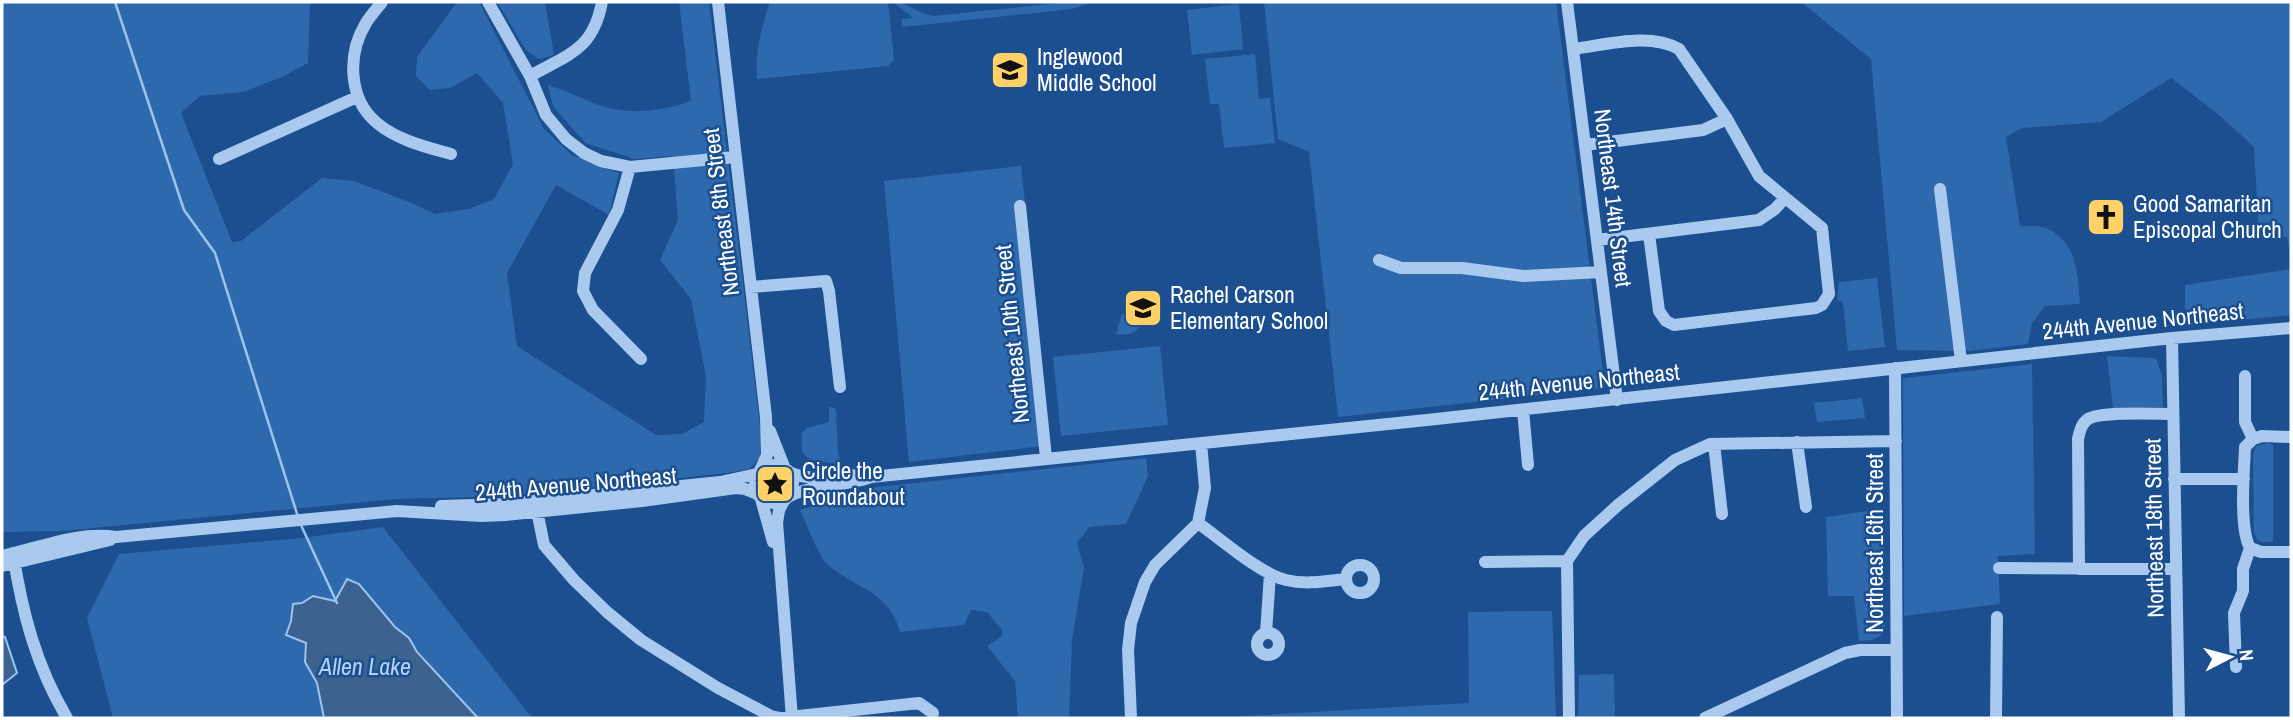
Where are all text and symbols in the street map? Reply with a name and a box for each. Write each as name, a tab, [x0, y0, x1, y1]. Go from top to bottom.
place label: Inglewood Middle School	[1037, 41, 1157, 98]
school or university icon: Inglewood Middle School	[989, 49, 1031, 91]
street label: Northeast 14th Street	[1587, 107, 1640, 289]
street label: Northeast 8th Street	[695, 126, 746, 298]
place label: Good Samaritan Episcopal Church	[2133, 188, 2282, 245]
church icon: Good Samaritan Episcopal Church	[2085, 196, 2127, 238]
street label: Northeast 10th Street	[987, 243, 1036, 425]
place label: Rachel Carson Elementary School	[1170, 279, 1328, 336]
school or university icon: Rachel Carson Elementary School	[1122, 287, 1164, 329]
street label: 244th Avenue Northeast	[2041, 295, 2245, 346]
street label: 244th Avenue Northeast	[1477, 356, 1681, 407]
street label: Northeast 18th Street	[2136, 438, 2171, 618]
street label: Northeast 16th Street	[1859, 453, 1890, 633]
place label: Circle the Roundabout	[802, 455, 905, 512]
street label: 244th Avenue Northeast	[474, 459, 678, 508]
place icon: Circle the Roundabout	[754, 463, 796, 505]
north arrow	[2195, 622, 2265, 692]
text: N	[2233, 648, 2260, 662]
water label: Allen Lake	[318, 650, 411, 682]

